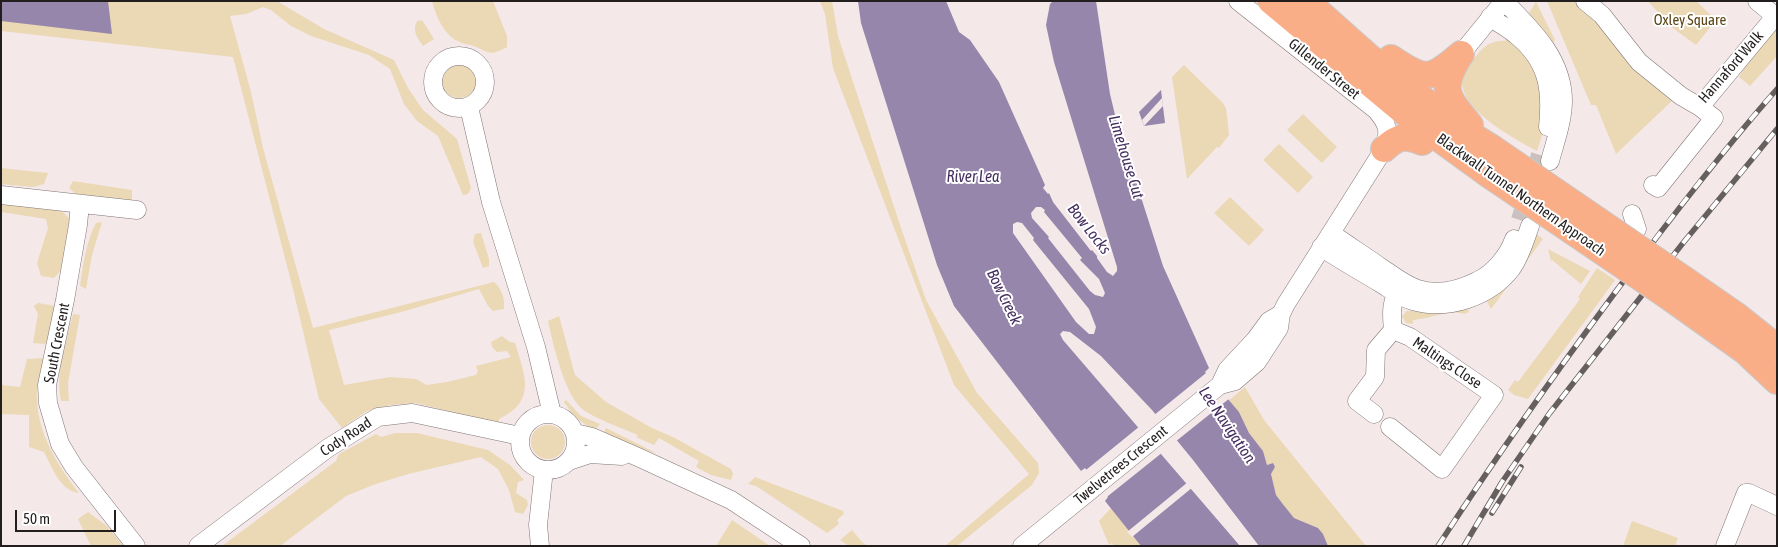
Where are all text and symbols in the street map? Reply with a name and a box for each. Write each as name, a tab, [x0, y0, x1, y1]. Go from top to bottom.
park label: Oxley Square	[1654, 11, 1726, 29]
street label: Hannaford Walk	[1695, 27, 1767, 107]
street label: Gillender Street	[1285, 35, 1363, 103]
water label: Limehouse Cut	[1104, 113, 1148, 201]
street label: Blackwall Tunnel Northern Approach	[1433, 130, 1609, 260]
water label: River Lea	[947, 167, 999, 187]
water label: Bow Locks	[1063, 200, 1115, 258]
water label: Bow Creek	[982, 266, 1026, 328]
street label: South Crescent	[40, 301, 74, 385]
street label: Maltings Close	[1409, 333, 1485, 393]
water label: Lee Navigation	[1194, 383, 1260, 467]
street label: Cody Road	[317, 414, 375, 460]
street label: Twelvetrees Crescent	[1071, 422, 1171, 508]
scale bar	[18, 500, 119, 532]
text: 50 m	[23, 510, 50, 527]

